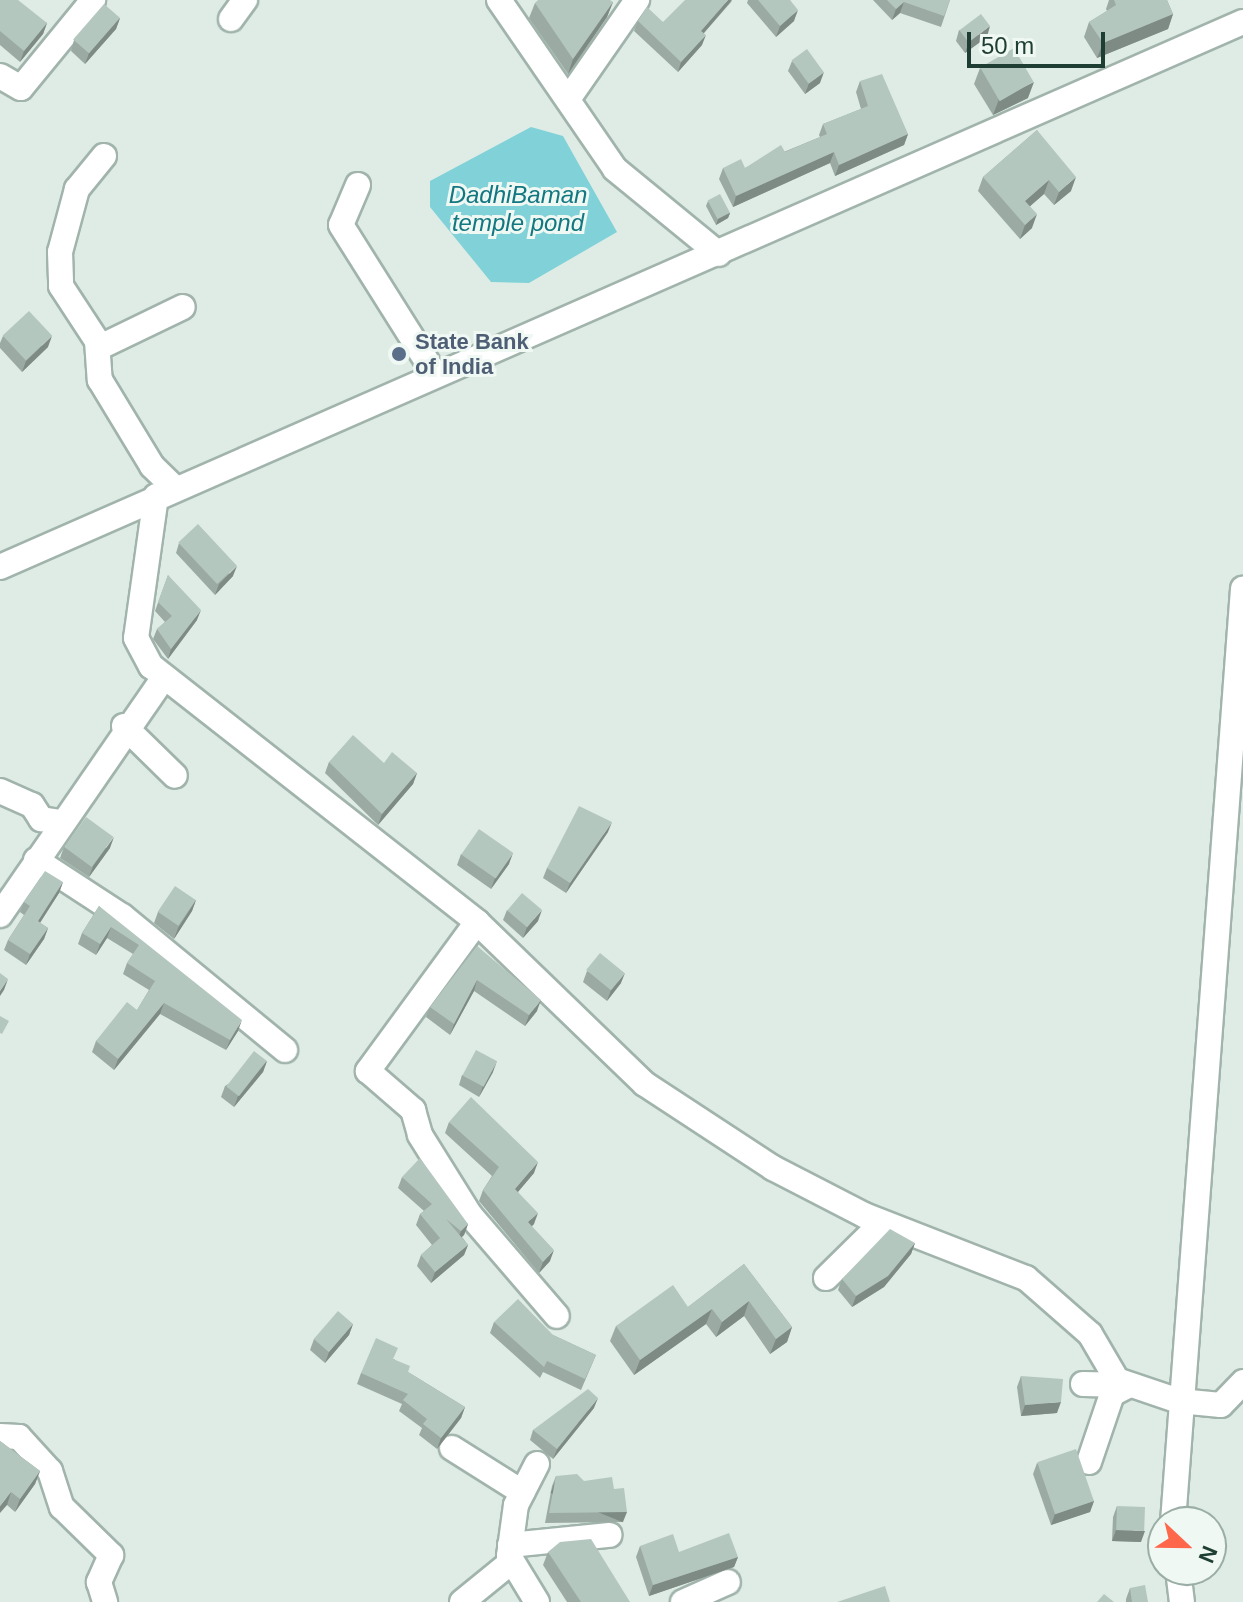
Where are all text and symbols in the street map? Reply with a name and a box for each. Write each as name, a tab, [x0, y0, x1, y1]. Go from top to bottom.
scale bar	[971, 16, 1109, 66]
text: 50 m	[981, 32, 1034, 59]
water label: DadhiBaman temple pond	[449, 181, 587, 237]
place label: State Bank of India	[415, 328, 529, 380]
marker: State Bank of India	[390, 345, 408, 363]
north arrow	[1147, 1506, 1227, 1586]
text: N	[1193, 1542, 1222, 1566]

